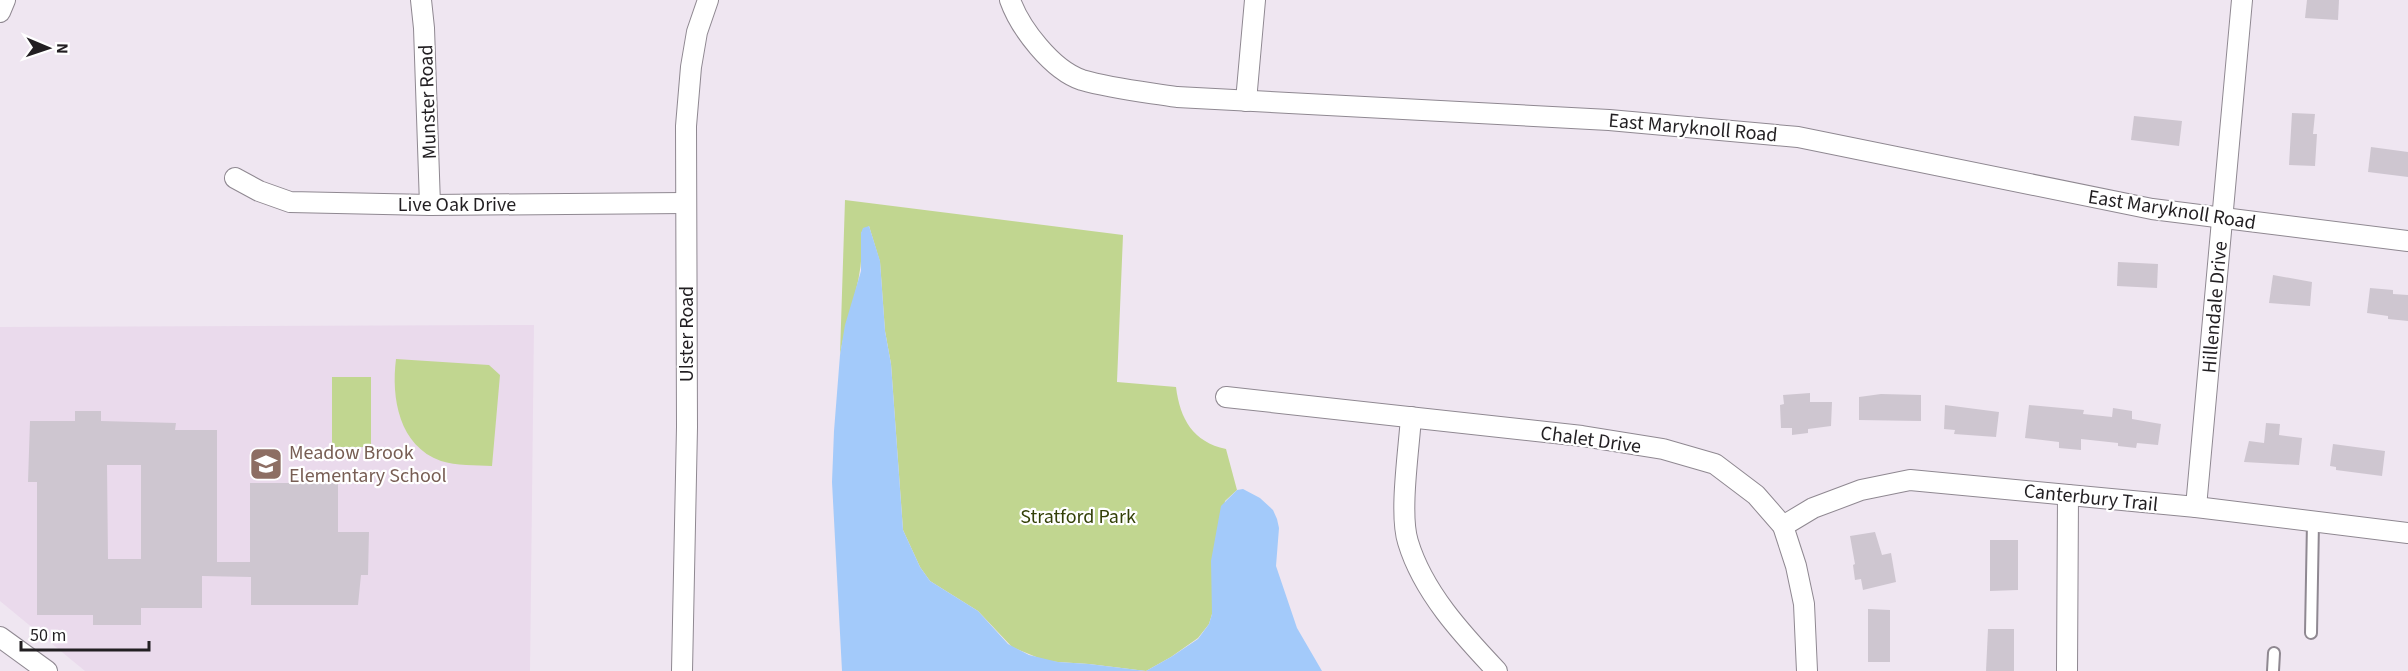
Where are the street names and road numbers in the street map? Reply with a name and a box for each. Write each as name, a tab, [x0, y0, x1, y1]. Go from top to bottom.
street label: Munster Road	[412, 44, 444, 160]
street label: East Maryknoll Road	[1607, 107, 1779, 149]
street label: East Maryknoll Road	[2086, 183, 2258, 237]
street label: Live Oak Drive	[398, 191, 516, 219]
street label: Hillendale Drive	[2195, 240, 2235, 374]
street label: Ulster Road	[673, 286, 701, 382]
street label: Chalet Drive	[1539, 419, 1643, 461]
street label: Canterbury Trail	[2022, 477, 2159, 519]

